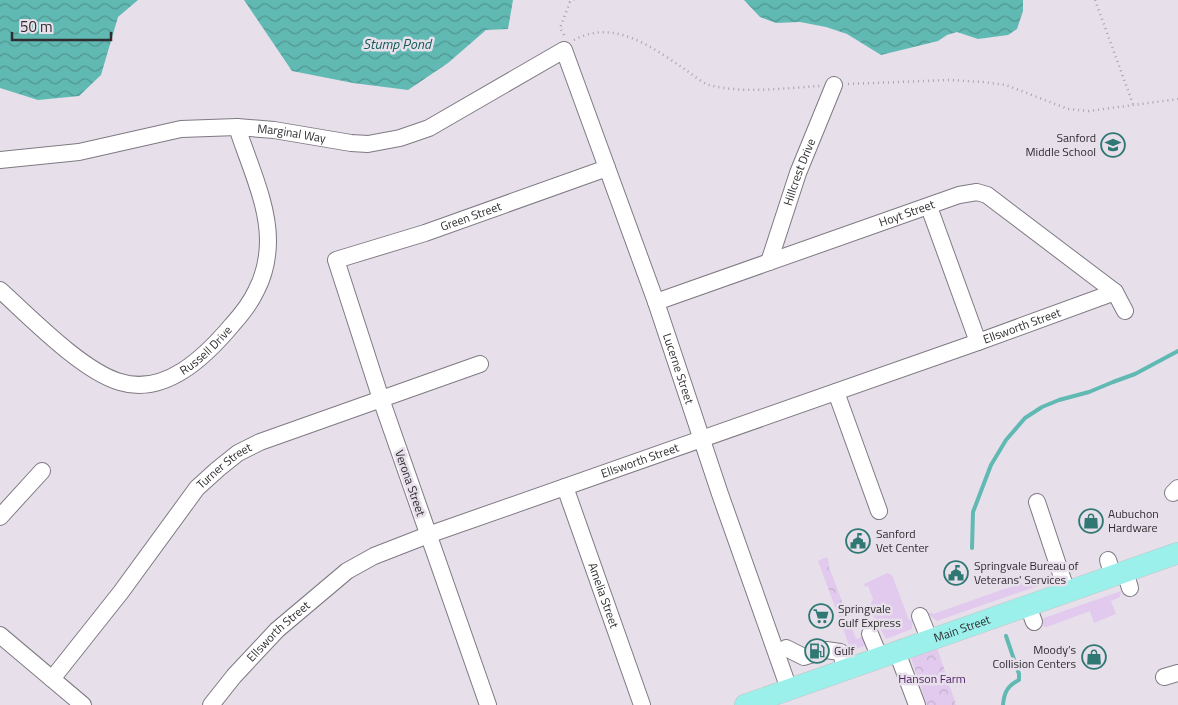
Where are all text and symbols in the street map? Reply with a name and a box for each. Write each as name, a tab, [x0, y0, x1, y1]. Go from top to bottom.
scale bar	[12, 10, 111, 42]
text: 50 m	[20, 15, 53, 38]
water label: Stump Pond	[363, 33, 433, 54]
street label: Marginal Way	[257, 119, 328, 148]
place label: Sanford Middle School	[1025, 128, 1096, 161]
school or university icon: Sanford Middle School	[1100, 132, 1126, 158]
street label: Hillcrest Drive	[778, 135, 820, 208]
street label: Hoyt Street	[876, 194, 938, 232]
street label: Green Street	[438, 196, 505, 236]
street label: Ellsworth Street	[980, 302, 1064, 348]
street label: Russell Drive	[176, 321, 236, 379]
street label: Lucerne Street	[658, 331, 700, 407]
street label: Turner Street	[192, 437, 255, 493]
street label: Ellsworth Street	[598, 437, 682, 483]
street label: Verona Street	[390, 447, 431, 519]
place label: Aubuchon Hardware	[1108, 504, 1159, 537]
shop icon: Aubuchon Hardware	[1078, 508, 1104, 534]
place label: Sanford Vet Center	[876, 524, 929, 557]
public building icon: Sanford Vet Center	[845, 528, 871, 554]
place label: Springvale Bureau of Veterans' Services	[974, 556, 1079, 589]
street label: Amelia Street	[583, 560, 624, 631]
public building icon: Springvale Bureau of Veterans' Services	[943, 560, 969, 586]
street label: Ellsworth Street	[242, 596, 315, 666]
place label: Springvale Gulf Express	[838, 599, 901, 632]
supermarket icon: Springvale Gulf Express	[808, 603, 834, 629]
street label: Main Street	[931, 609, 993, 647]
fuel station icon: Gulf	[804, 638, 830, 664]
place label: Moody’s Collision Centers	[993, 640, 1076, 673]
place label: Gulf	[834, 641, 855, 660]
shop icon: Moody’s Collision Centers	[1081, 644, 1107, 670]
park label: Hanson Farm	[898, 669, 966, 688]

